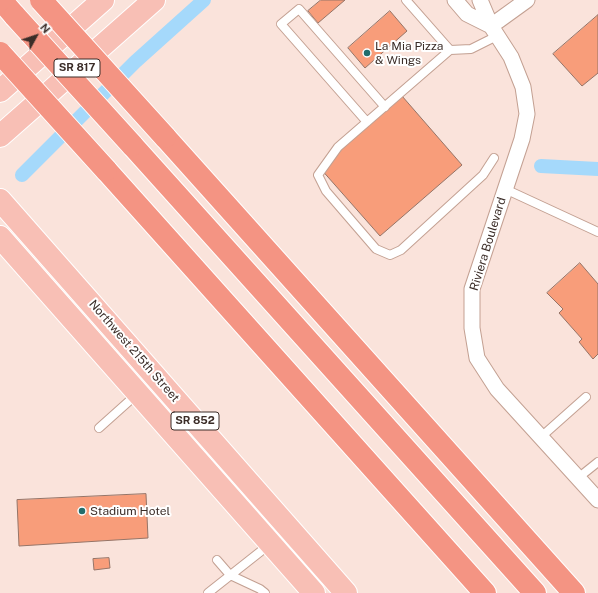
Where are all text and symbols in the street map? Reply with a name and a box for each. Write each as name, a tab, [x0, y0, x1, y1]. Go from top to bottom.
north arrow	[16, 16, 56, 56]
text: N	[38, 21, 53, 35]
place label: La Mia Pizza & Wings	[375, 39, 443, 67]
marker: La Mia Pizza & Wings	[362, 48, 372, 58]
road number: SR 817	[54, 59, 100, 77]
street label: Riviera Boulevard	[467, 195, 509, 293]
street label: Northwest 215th Street	[86, 297, 182, 405]
road number: SR 852	[171, 412, 219, 430]
place label: Stadium Hotel	[90, 504, 170, 518]
marker: Stadium Hotel	[77, 506, 87, 516]

